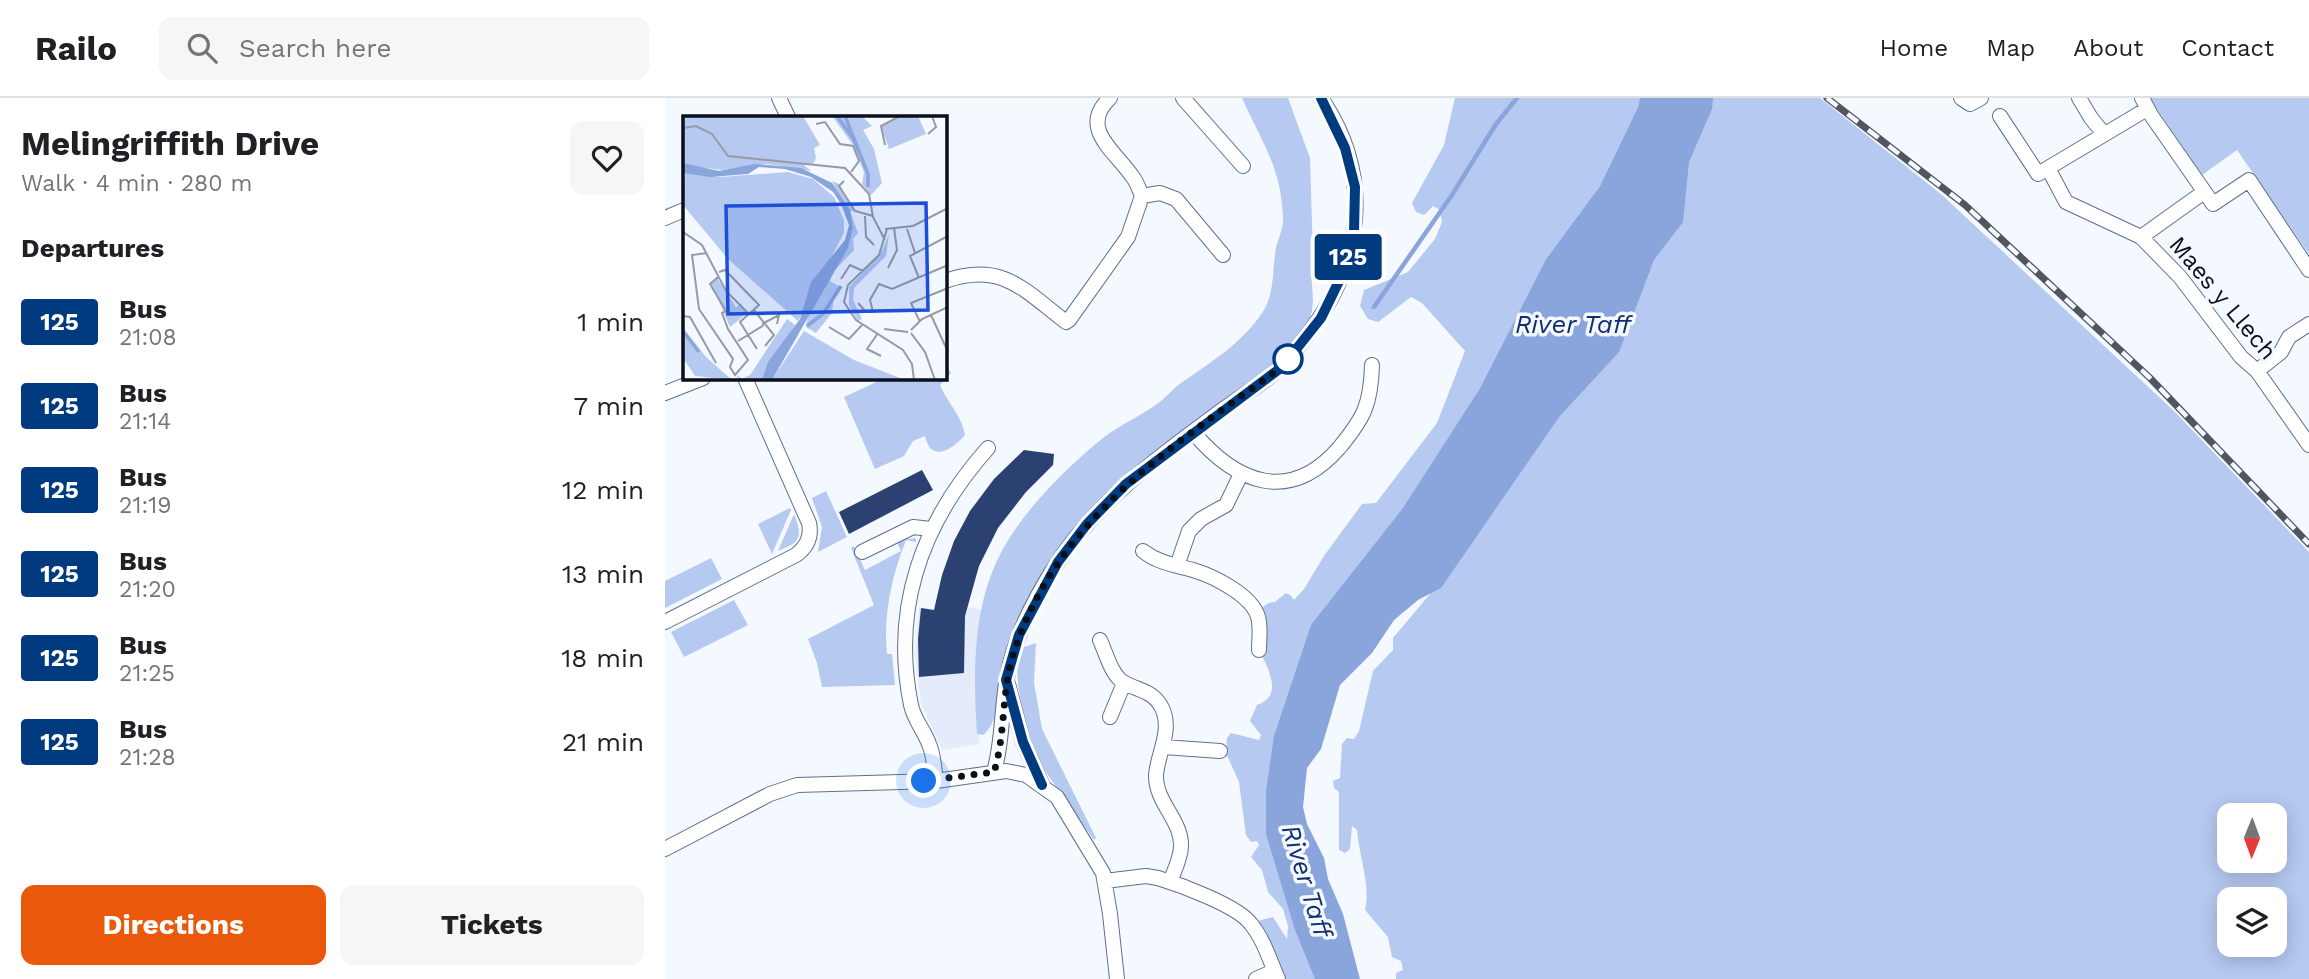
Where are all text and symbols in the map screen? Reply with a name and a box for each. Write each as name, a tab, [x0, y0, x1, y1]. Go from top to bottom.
search box	[159, 17, 649, 80]
text: Railo	[35, 29, 117, 68]
icon: search	[183, 29, 221, 67]
text: Search here	[239, 33, 391, 63]
text: Home	[1880, 34, 1948, 62]
text: Map	[1986, 34, 2035, 62]
text: About	[2073, 34, 2143, 62]
text: Contact	[2181, 34, 2274, 62]
inset map	[683, 116, 947, 380]
button: heart	[570, 121, 644, 195]
text: Melingriffith Drive	[21, 124, 319, 163]
text: Walk · 4 min · 280 m	[21, 170, 252, 197]
street label: Maes y Llech	[2163, 231, 2283, 365]
text: Departures	[21, 233, 164, 263]
line badge: 125	[1308, 234, 1388, 280]
text: 125	[1329, 243, 1367, 271]
text: Bus	[119, 294, 167, 324]
text: 1 min	[577, 307, 644, 337]
text: 125	[40, 308, 79, 336]
water label: River Taff	[1515, 309, 1634, 339]
text: 21:08	[119, 324, 177, 351]
unlabelled marker	[1273, 344, 1303, 374]
text: Bus	[119, 378, 167, 408]
text: 7 min	[574, 391, 644, 421]
text: 125	[40, 392, 79, 420]
text: 21:14	[119, 408, 171, 435]
text: Bus	[119, 462, 167, 492]
text: 12 min	[562, 475, 644, 505]
text: 125	[40, 476, 79, 504]
text: 21:19	[119, 492, 171, 519]
text: Bus	[119, 546, 167, 576]
text: 13 min	[562, 559, 644, 589]
text: 125	[40, 560, 79, 588]
text: 21:20	[119, 576, 176, 603]
text: Bus	[119, 630, 167, 660]
text: 18 min	[561, 643, 644, 673]
text: 125	[40, 644, 79, 672]
text: 21:25	[119, 660, 175, 687]
text: Bus	[119, 714, 167, 744]
text: 21 min	[562, 727, 644, 757]
text: 125	[40, 728, 79, 756]
text: 21:28	[119, 744, 176, 771]
your location	[906, 763, 941, 798]
north arrow	[2217, 803, 2287, 873]
map controls	[2217, 803, 2287, 957]
water label: River Taff	[1276, 821, 1339, 944]
button: Directions	[21, 885, 326, 965]
button: Tickets	[340, 885, 644, 965]
button: layers	[2217, 887, 2287, 957]

